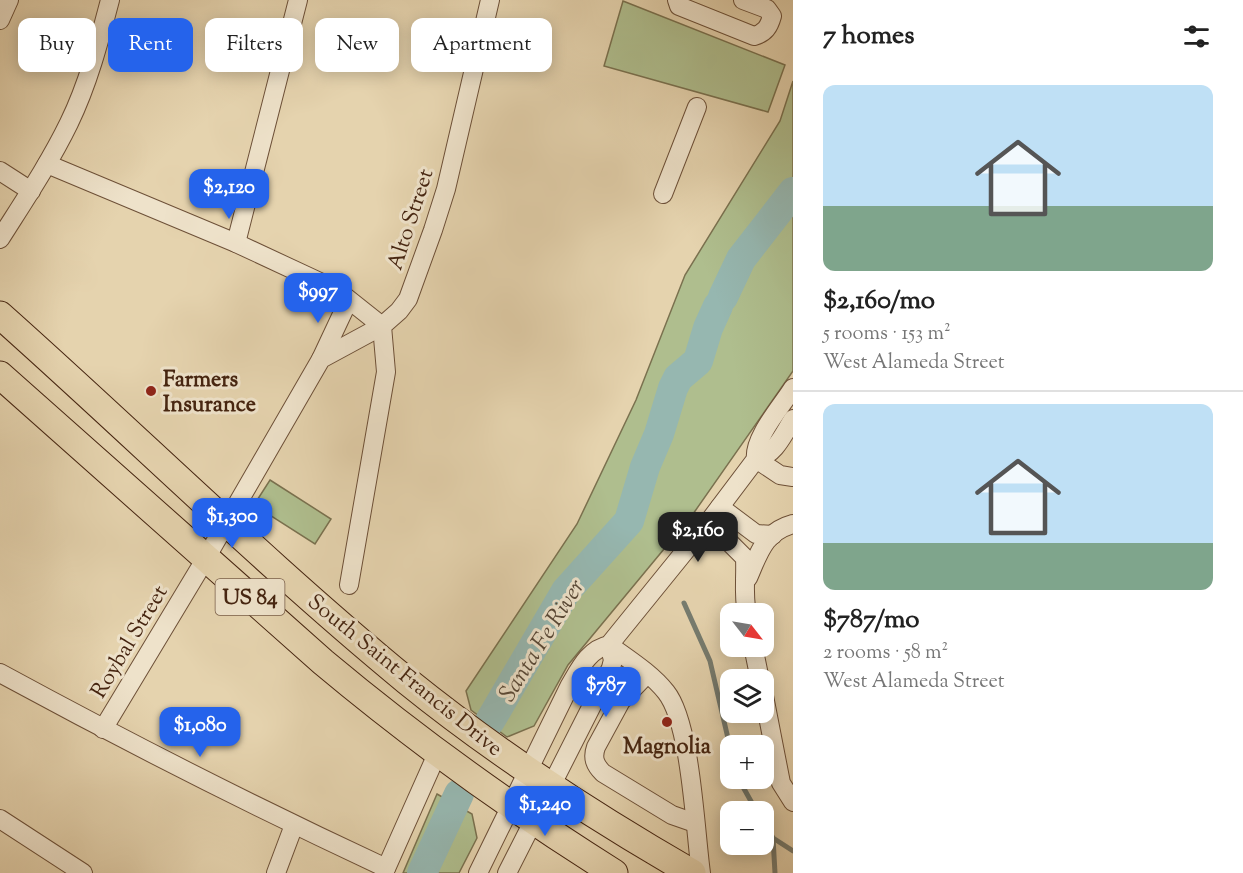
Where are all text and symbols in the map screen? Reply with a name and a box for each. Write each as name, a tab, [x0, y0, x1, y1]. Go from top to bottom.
chip: Buy	[18, 18, 96, 72]
chip: Rent	[108, 18, 193, 72]
chip: Filters	[205, 18, 303, 72]
chip: New	[315, 18, 399, 72]
chip: Apartment	[411, 18, 552, 72]
text: 7 homes	[823, 18, 914, 55]
icon: filters	[1180, 20, 1213, 53]
icon: home	[964, 124, 1072, 232]
street label: Alto Street	[380, 165, 443, 275]
pin: $2,120	[180, 169, 278, 220]
text: $2,120	[203, 174, 255, 203]
pin: $997	[282, 273, 354, 324]
text: $997	[298, 278, 338, 307]
text: $2,160/mo	[823, 283, 935, 320]
text: 5 rooms · 153 m²	[823, 320, 951, 349]
text: West Alameda Street	[823, 349, 1005, 378]
place label: Farmers Insurance	[163, 365, 256, 422]
marker: Farmers Insurance	[144, 384, 158, 398]
icon: home	[964, 443, 1072, 551]
pin: $1,300	[183, 498, 281, 549]
text: $1,300	[206, 503, 258, 532]
pin: $2,160	[649, 512, 747, 563]
text: $2,160	[672, 517, 724, 546]
water label: Santa Fe River	[491, 573, 594, 709]
street label: Roybal Street	[84, 579, 177, 705]
road number: US 84	[216, 579, 284, 615]
street label: South Saint Francis Drive	[300, 587, 509, 765]
text: $787/mo	[823, 602, 919, 639]
north arrow	[720, 603, 774, 657]
map controls	[720, 603, 774, 855]
text: 2 rooms · 58 m²	[823, 639, 948, 668]
pin: $787	[570, 667, 642, 718]
text: West Alameda Street	[823, 668, 1005, 697]
button: layers	[720, 669, 774, 723]
text: $787	[586, 672, 626, 701]
pin: $1,080	[151, 707, 249, 758]
text: $1,080	[173, 712, 227, 741]
marker: Magnolia	[660, 715, 674, 729]
place label: Magnolia	[623, 732, 712, 764]
button: +	[720, 735, 774, 789]
pin: $1,240	[496, 786, 594, 837]
text: $1,240	[519, 791, 571, 820]
button: −	[720, 801, 774, 855]

